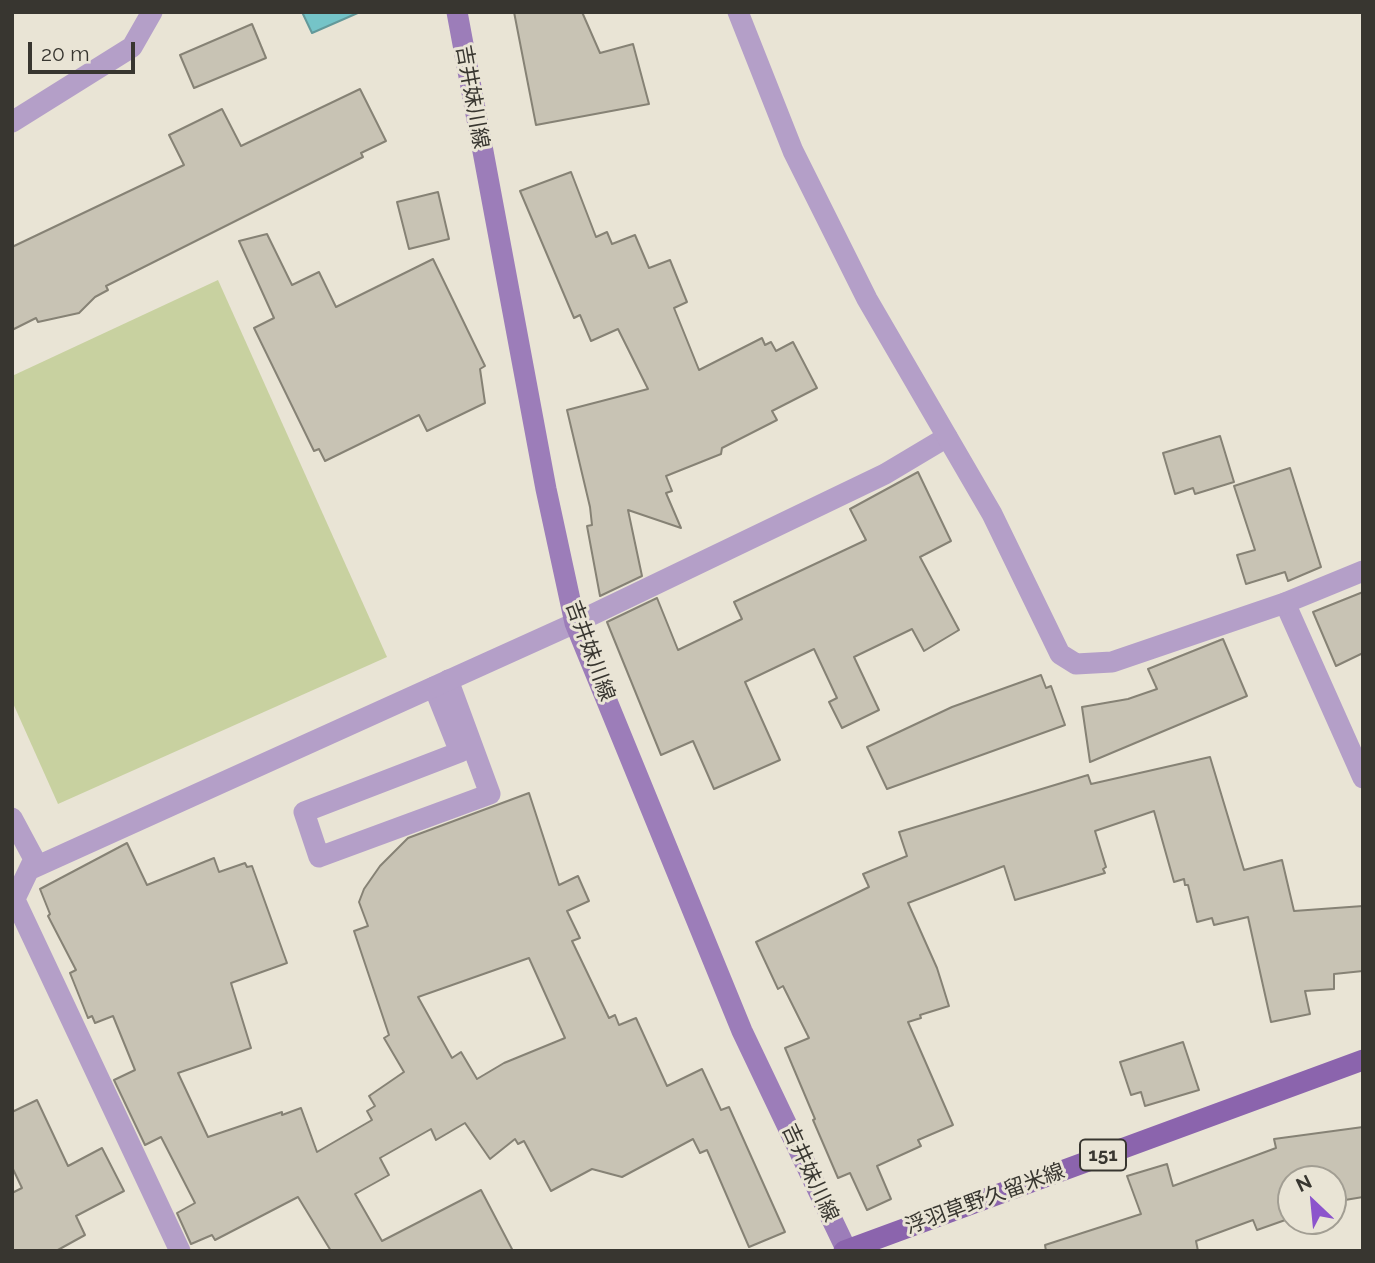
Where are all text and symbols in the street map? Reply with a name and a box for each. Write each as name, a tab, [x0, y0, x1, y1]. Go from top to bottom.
scale bar	[32, 28, 138, 72]
text: 20 m	[41, 41, 89, 66]
street label: 吉井妹川線	[450, 43, 494, 151]
street label: 吉井妹川線	[560, 597, 620, 705]
street label: 吉井妹川線	[776, 1120, 844, 1226]
road number: 151	[1080, 1140, 1126, 1170]
street label: 浮羽草野久留米線	[902, 1158, 1068, 1240]
north arrow	[1277, 1165, 1347, 1235]
text: N	[1292, 1170, 1315, 1196]

